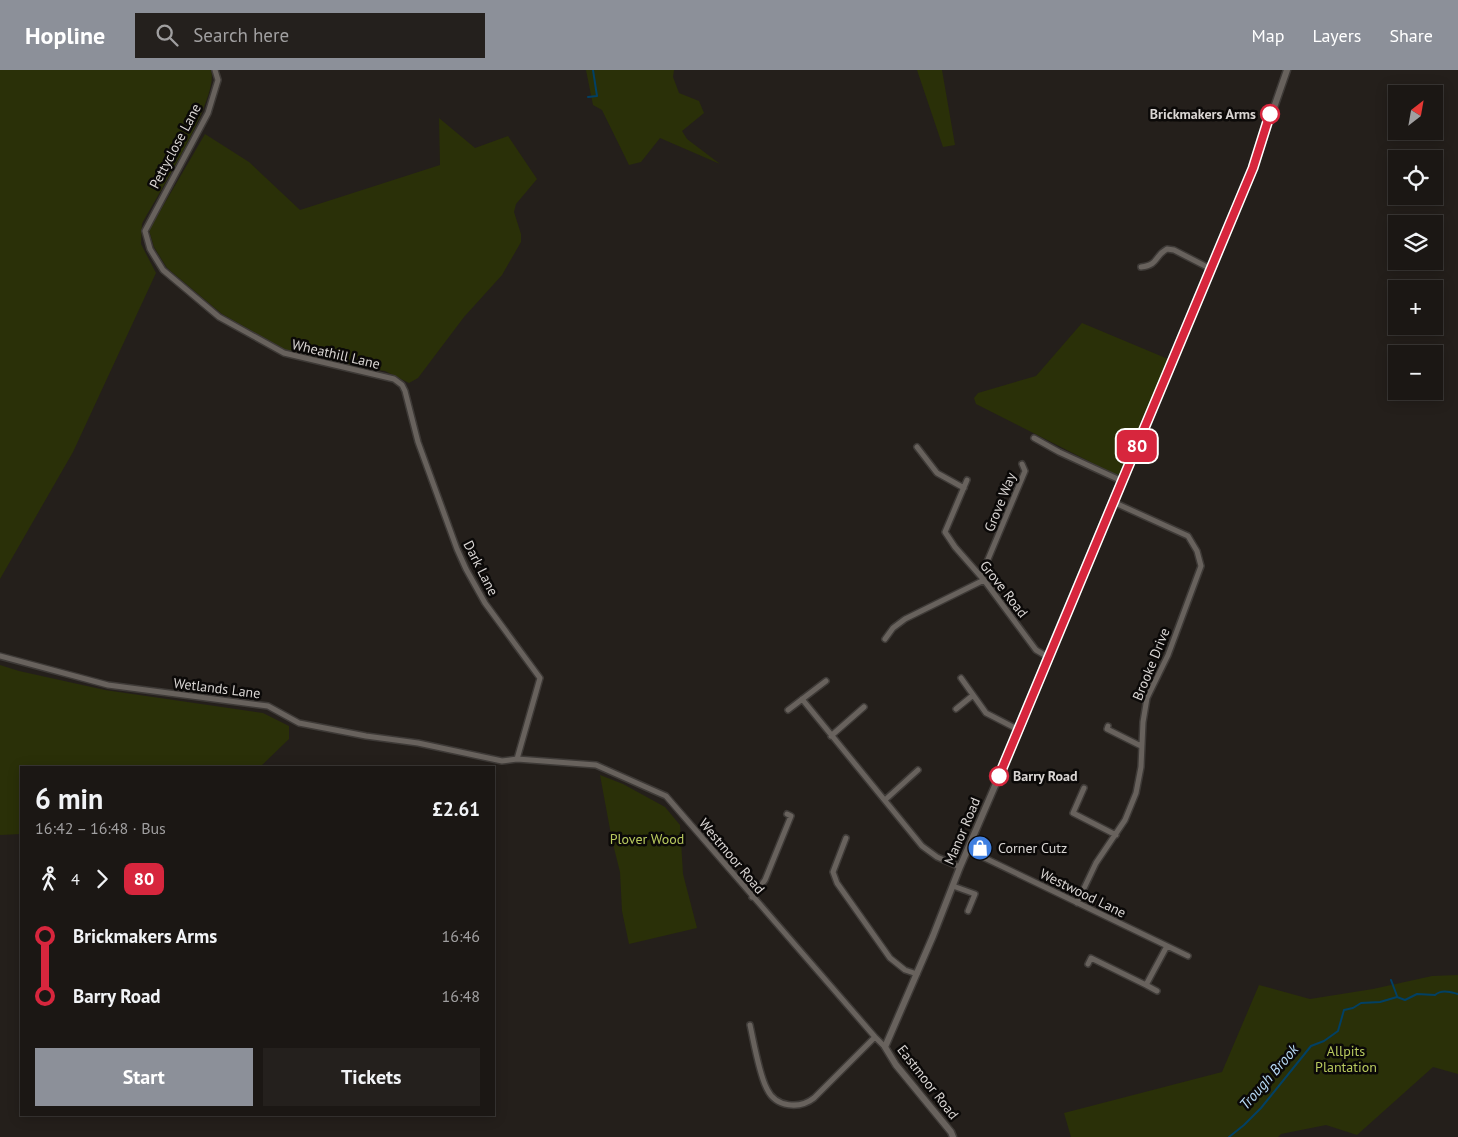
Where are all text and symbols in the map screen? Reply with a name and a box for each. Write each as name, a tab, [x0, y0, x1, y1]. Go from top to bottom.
search box	[135, 13, 485, 58]
text: Hopline	[25, 20, 105, 51]
icon: search	[153, 21, 181, 49]
text: Search here	[193, 23, 289, 47]
text: Map	[1252, 24, 1284, 47]
text: Layers	[1312, 24, 1361, 47]
text: Share	[1389, 24, 1433, 47]
north arrow	[1388, 85, 1442, 140]
map controls	[1388, 85, 1443, 400]
street label: Pettyclose Lane	[145, 100, 205, 192]
marker: Brickmakers Arms	[1260, 104, 1280, 124]
place label: Brickmakers Arms	[1150, 105, 1256, 123]
button: locate	[1388, 150, 1443, 205]
button: layers	[1388, 215, 1443, 270]
button: +	[1388, 280, 1443, 335]
street label: Wheathill Lane	[290, 335, 382, 373]
button: −	[1388, 345, 1443, 400]
line badge: 80	[1114, 430, 1160, 462]
text: 80	[1127, 434, 1147, 457]
street label: Grove Way	[980, 469, 1020, 534]
street label: Dark Lane	[459, 537, 503, 599]
street label: Grove Road	[976, 557, 1032, 621]
street label: Brooke Drive	[1128, 625, 1174, 703]
street label: Wetlands Lane	[173, 674, 261, 702]
marker: Barry Road	[989, 766, 1009, 786]
place label: Barry Road	[1013, 767, 1078, 785]
text: 6 min	[35, 780, 103, 817]
street label: Manor Road	[940, 795, 984, 867]
text: £2.61	[432, 797, 480, 821]
street label: Westmoor Road	[695, 814, 769, 898]
text: 16:42 – 16:48 · Bus	[35, 818, 166, 838]
park label: Plover Wood	[610, 830, 684, 848]
shop icon: Corner Cutz	[967, 835, 993, 861]
place label: Corner Cutz	[998, 839, 1067, 857]
street label: Westwood Lane	[1037, 864, 1129, 922]
icon: walk	[35, 865, 63, 893]
icon: forward	[88, 865, 116, 893]
text: 80	[134, 867, 154, 890]
text: 4	[71, 869, 80, 889]
text: Brickmakers Arms	[73, 924, 217, 948]
text: 16:46	[442, 926, 480, 946]
text: Barry Road	[73, 984, 161, 1008]
text: 16:48	[442, 986, 480, 1006]
water label: Trough Brook	[1235, 1039, 1303, 1113]
street label: Eastmoor Road	[893, 1041, 963, 1123]
park label: Allpits Plantation	[1315, 1042, 1377, 1076]
button: Start	[35, 1048, 253, 1106]
button: Tickets	[263, 1048, 480, 1106]

